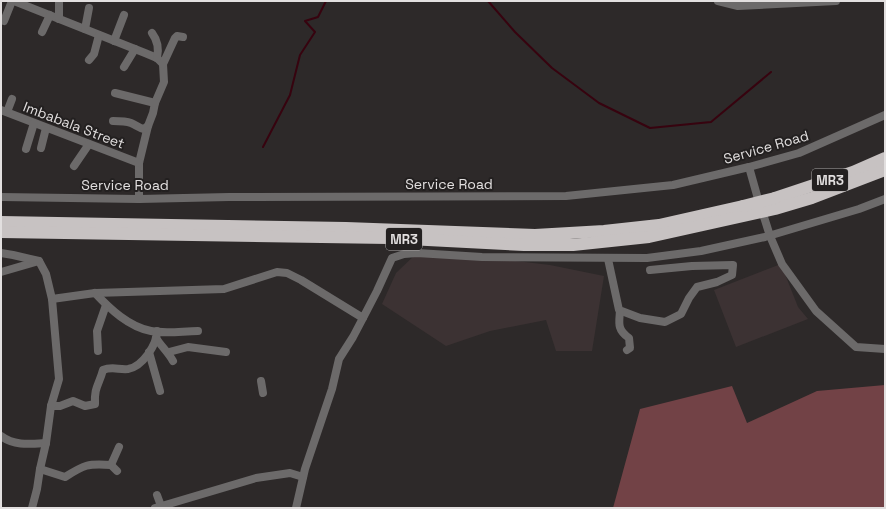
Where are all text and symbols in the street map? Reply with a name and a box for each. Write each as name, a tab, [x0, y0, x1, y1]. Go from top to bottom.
street label: Imbabala Street	[21, 97, 127, 153]
street label: Service Road	[721, 126, 811, 168]
road number: MR3	[812, 169, 848, 191]
street label: Service Road	[405, 175, 493, 193]
street label: Service Road	[81, 176, 169, 194]
road number: MR3	[386, 228, 422, 250]

